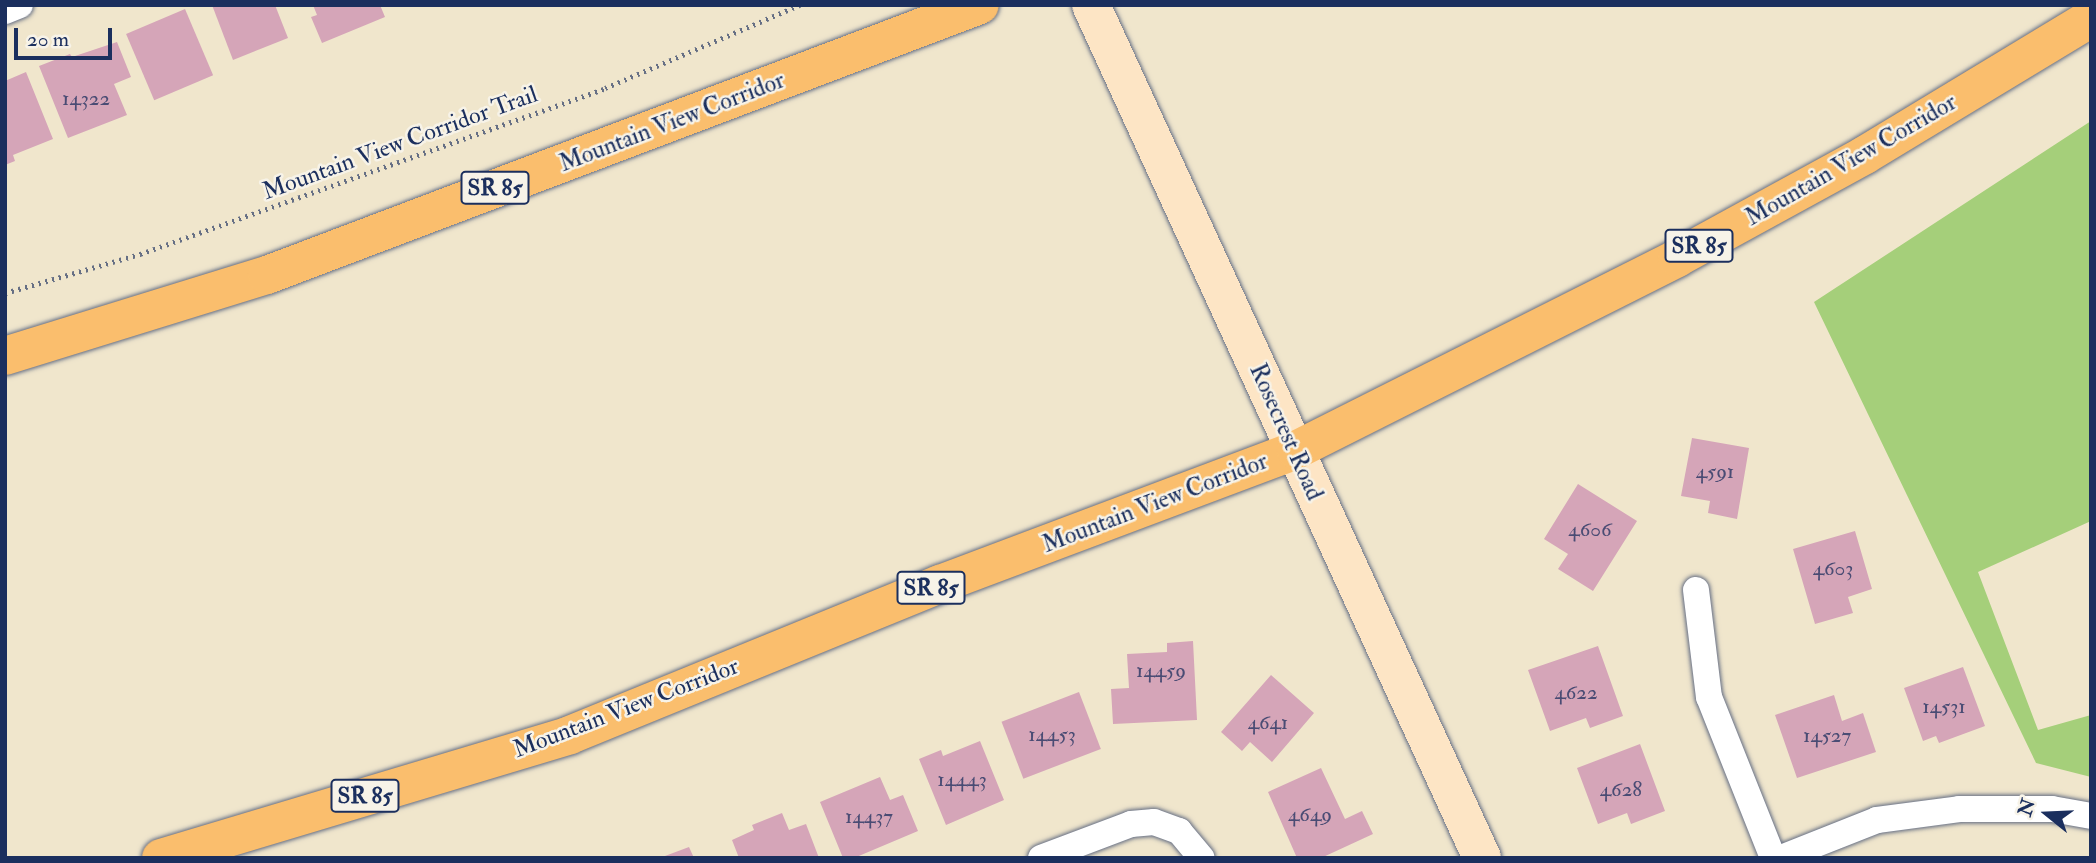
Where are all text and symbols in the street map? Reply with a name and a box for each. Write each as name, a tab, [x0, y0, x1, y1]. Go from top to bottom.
scale bar	[18, 14, 116, 58]
text: 20 m	[27, 26, 69, 53]
street label: Mountain View Corridor	[555, 66, 789, 178]
street label: Mountain View Corridor Trail	[258, 80, 542, 206]
house number: 14322	[62, 86, 110, 112]
street label: Mountain View Corridor	[1740, 88, 1962, 232]
road number: SR 85	[460, 168, 530, 208]
road number: SR 85	[1664, 227, 1734, 266]
street label: Rosecrest Road	[1243, 359, 1329, 505]
street label: Mountain View Corridor	[1038, 447, 1272, 559]
house number: 4591	[1696, 459, 1734, 485]
house number: 4606	[1568, 517, 1612, 543]
house number: 4603	[1813, 556, 1853, 582]
road number: SR 85	[896, 568, 966, 608]
street label: Mountain View Corridor	[509, 652, 743, 764]
house number: 14459	[1136, 658, 1186, 684]
house number: 4622	[1554, 680, 1598, 706]
house number: 14531	[1922, 694, 1966, 720]
house number: 4641	[1248, 710, 1288, 736]
house number: 14453	[1028, 722, 1076, 748]
house number: 14527	[1803, 723, 1851, 749]
house number: 14443	[937, 767, 987, 793]
road number: SR 85	[330, 776, 400, 816]
house number: 4628	[1600, 777, 1642, 803]
north arrow	[2012, 779, 2082, 849]
text: N	[2013, 796, 2041, 819]
house number: 4649	[1288, 802, 1332, 828]
house number: 14437	[845, 804, 893, 830]

